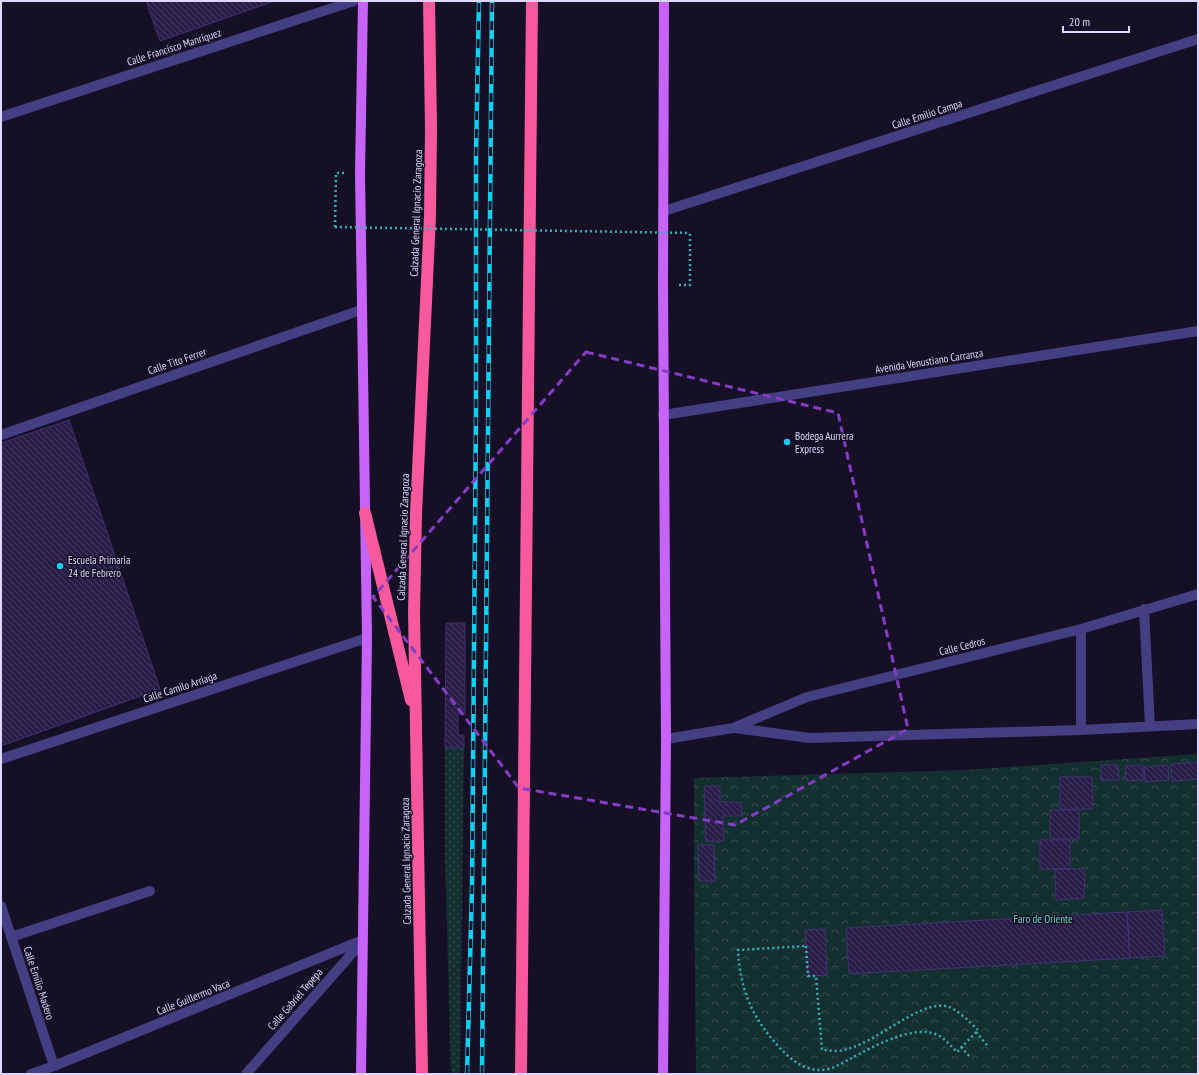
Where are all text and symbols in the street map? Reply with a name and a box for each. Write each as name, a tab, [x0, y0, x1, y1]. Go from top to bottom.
scale bar	[1063, 8, 1129, 34]
text: 20 m	[1069, 14, 1090, 29]
street label: Calle Francisco Manríquez	[125, 25, 223, 69]
street label: Calle Emilio Campa	[890, 96, 964, 132]
street label: Calzada General Ignacio Zaragoza	[407, 149, 425, 277]
street label: Calle Tito Ferrer	[146, 344, 208, 378]
street label: Avenida Venustiano Carranza	[874, 346, 984, 376]
place label: Bodega Aurrera Express	[795, 429, 853, 456]
marker: Bodega Aurrera Express	[782, 437, 792, 447]
street label: Calzada General Ignacio Zaragoza	[394, 473, 412, 601]
place label: Escuela Primaria 24 de Febrero	[68, 553, 130, 580]
marker: Escuela Primaria 24 de Febrero	[55, 561, 65, 571]
street label: Calle Cedros	[938, 633, 987, 658]
street label: Calle Camilo Arriaga	[141, 668, 219, 706]
street label: Calzada General Ignacio Zaragoza	[398, 797, 414, 925]
park label: Faro de Oriente	[1014, 912, 1073, 926]
street label: Calle Emilio Madero	[21, 945, 57, 1022]
street label: Calle Gabriel Tepepa	[264, 965, 326, 1033]
street label: Calle Guillermo Vaca	[154, 976, 232, 1018]

